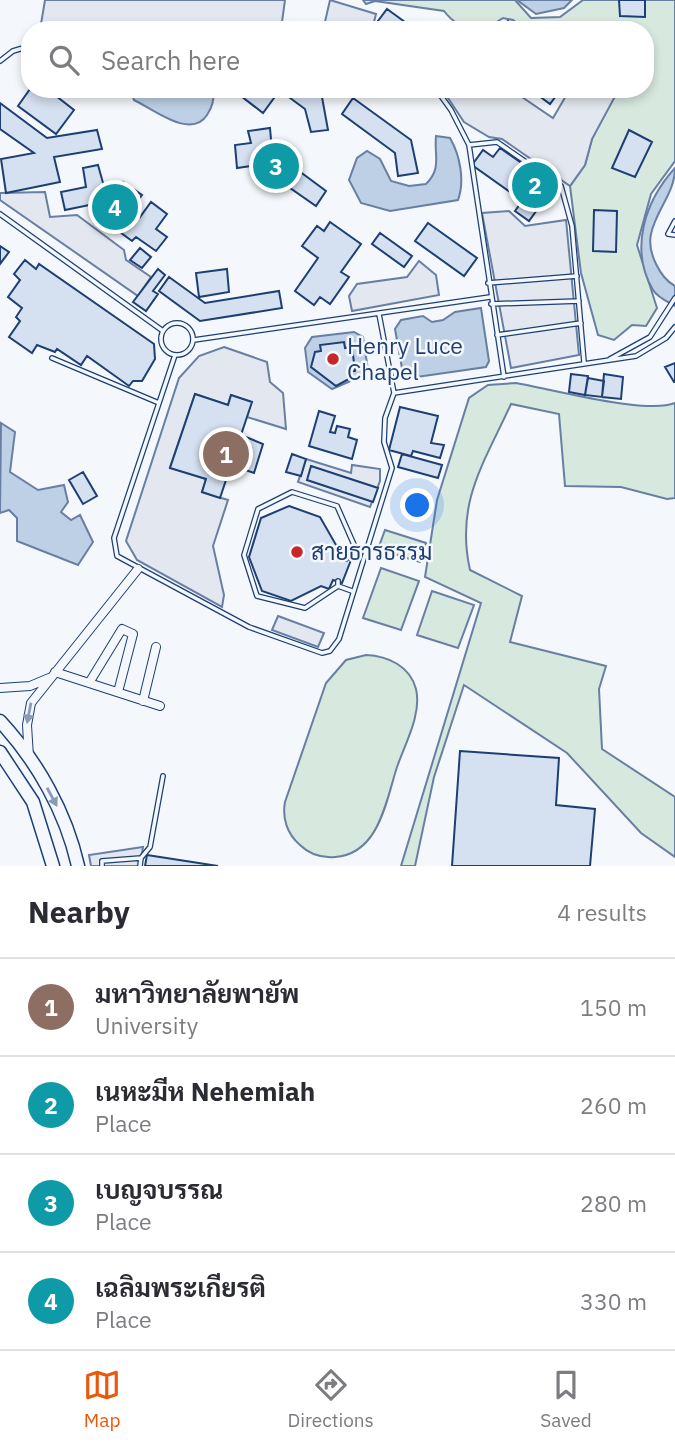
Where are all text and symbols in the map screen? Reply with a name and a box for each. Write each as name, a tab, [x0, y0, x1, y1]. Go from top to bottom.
search box	[21, 21, 654, 98]
icon: search	[45, 41, 83, 79]
text: Search here	[101, 43, 240, 77]
pin: 3	[253, 140, 299, 192]
pin: 2	[512, 159, 558, 211]
pin: 4	[92, 181, 138, 233]
place label: Henry Luce Chapel	[347, 330, 463, 386]
marker: Henry Luce Chapel	[325, 351, 341, 367]
pin: 1	[203, 428, 249, 480]
your location	[400, 488, 434, 522]
place label: สายธารธรรม	[311, 536, 432, 566]
marker: สายธารธรรม	[289, 544, 305, 560]
one-way arrow	[24, 702, 35, 724]
one-way arrow	[47, 787, 58, 807]
text: Nearby	[28, 892, 130, 931]
text: 4 results	[557, 897, 647, 927]
text: มหาวิทยาลัยพายัพ	[95, 976, 299, 1010]
text: 1	[44, 992, 58, 1022]
text: 150 m	[580, 992, 647, 1022]
text: University	[95, 1010, 198, 1040]
text: เนหะมีห Nehemiah	[95, 1074, 315, 1108]
text: 2	[44, 1090, 58, 1120]
text: 260 m	[580, 1090, 647, 1120]
text: Place	[95, 1108, 152, 1138]
text: เบญจบรรณ	[95, 1172, 223, 1206]
text: 3	[44, 1188, 58, 1218]
text: 280 m	[580, 1188, 647, 1218]
text: Place	[95, 1206, 152, 1236]
text: เฉลิมพระเกียรติ	[95, 1270, 266, 1304]
text: 4	[44, 1286, 58, 1316]
text: 330 m	[580, 1286, 647, 1316]
text: Place	[95, 1304, 152, 1334]
tab: Map	[83, 1366, 121, 1432]
tab: Directions	[287, 1366, 374, 1432]
tab: Saved	[540, 1366, 592, 1432]

